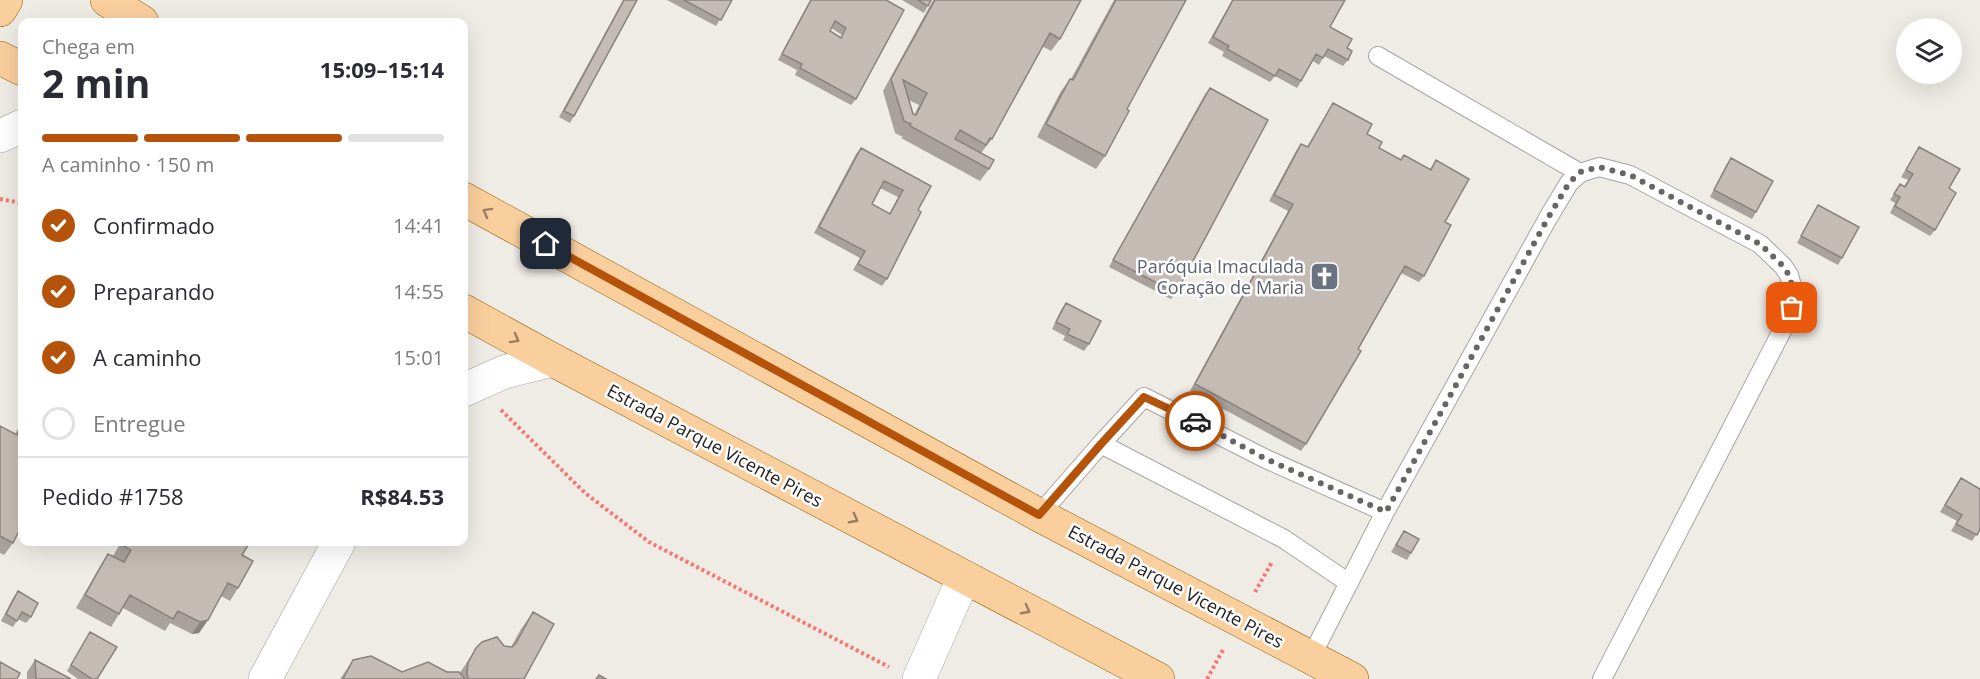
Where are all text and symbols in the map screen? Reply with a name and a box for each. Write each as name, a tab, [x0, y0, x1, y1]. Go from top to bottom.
map controls	[1896, 18, 1962, 84]
button: layers	[1896, 18, 1962, 84]
text: Chega em	[42, 33, 135, 60]
text: 15:09–15:14	[320, 54, 444, 84]
text: 2 min	[42, 56, 150, 109]
text: A caminho · 150 m	[42, 151, 214, 178]
one-way arrow	[483, 208, 493, 219]
icon: check	[42, 209, 75, 242]
text: Confirmado	[93, 210, 215, 240]
text: 14:41	[393, 212, 444, 239]
pin	[520, 218, 571, 269]
icon: home	[529, 227, 562, 260]
place label: Paróquia Imaculada Coração de Maria	[1137, 254, 1304, 299]
church icon: Paróquia Imaculada Coração de Maria	[1309, 260, 1341, 292]
icon: check	[42, 275, 75, 308]
text: Preparando	[93, 276, 215, 306]
text: 14:55	[393, 278, 444, 305]
pin	[1766, 282, 1817, 333]
icon: bag	[1775, 291, 1808, 324]
one-way arrow	[509, 332, 519, 343]
icon: check	[42, 341, 75, 374]
text: A caminho	[93, 342, 202, 372]
text: 15:01	[393, 344, 444, 371]
street label: Estrada Parque Vicente Pires	[603, 378, 827, 512]
courier	[1165, 391, 1225, 451]
icon: car	[1179, 405, 1212, 438]
text: Entregue	[93, 408, 186, 438]
text: Pedido #1758	[42, 481, 184, 511]
text: R$84.53	[360, 481, 444, 511]
one-way arrow	[848, 512, 858, 523]
street label: Estrada Parque Vicente Pires	[1064, 519, 1288, 653]
one-way arrow	[1020, 603, 1031, 614]

